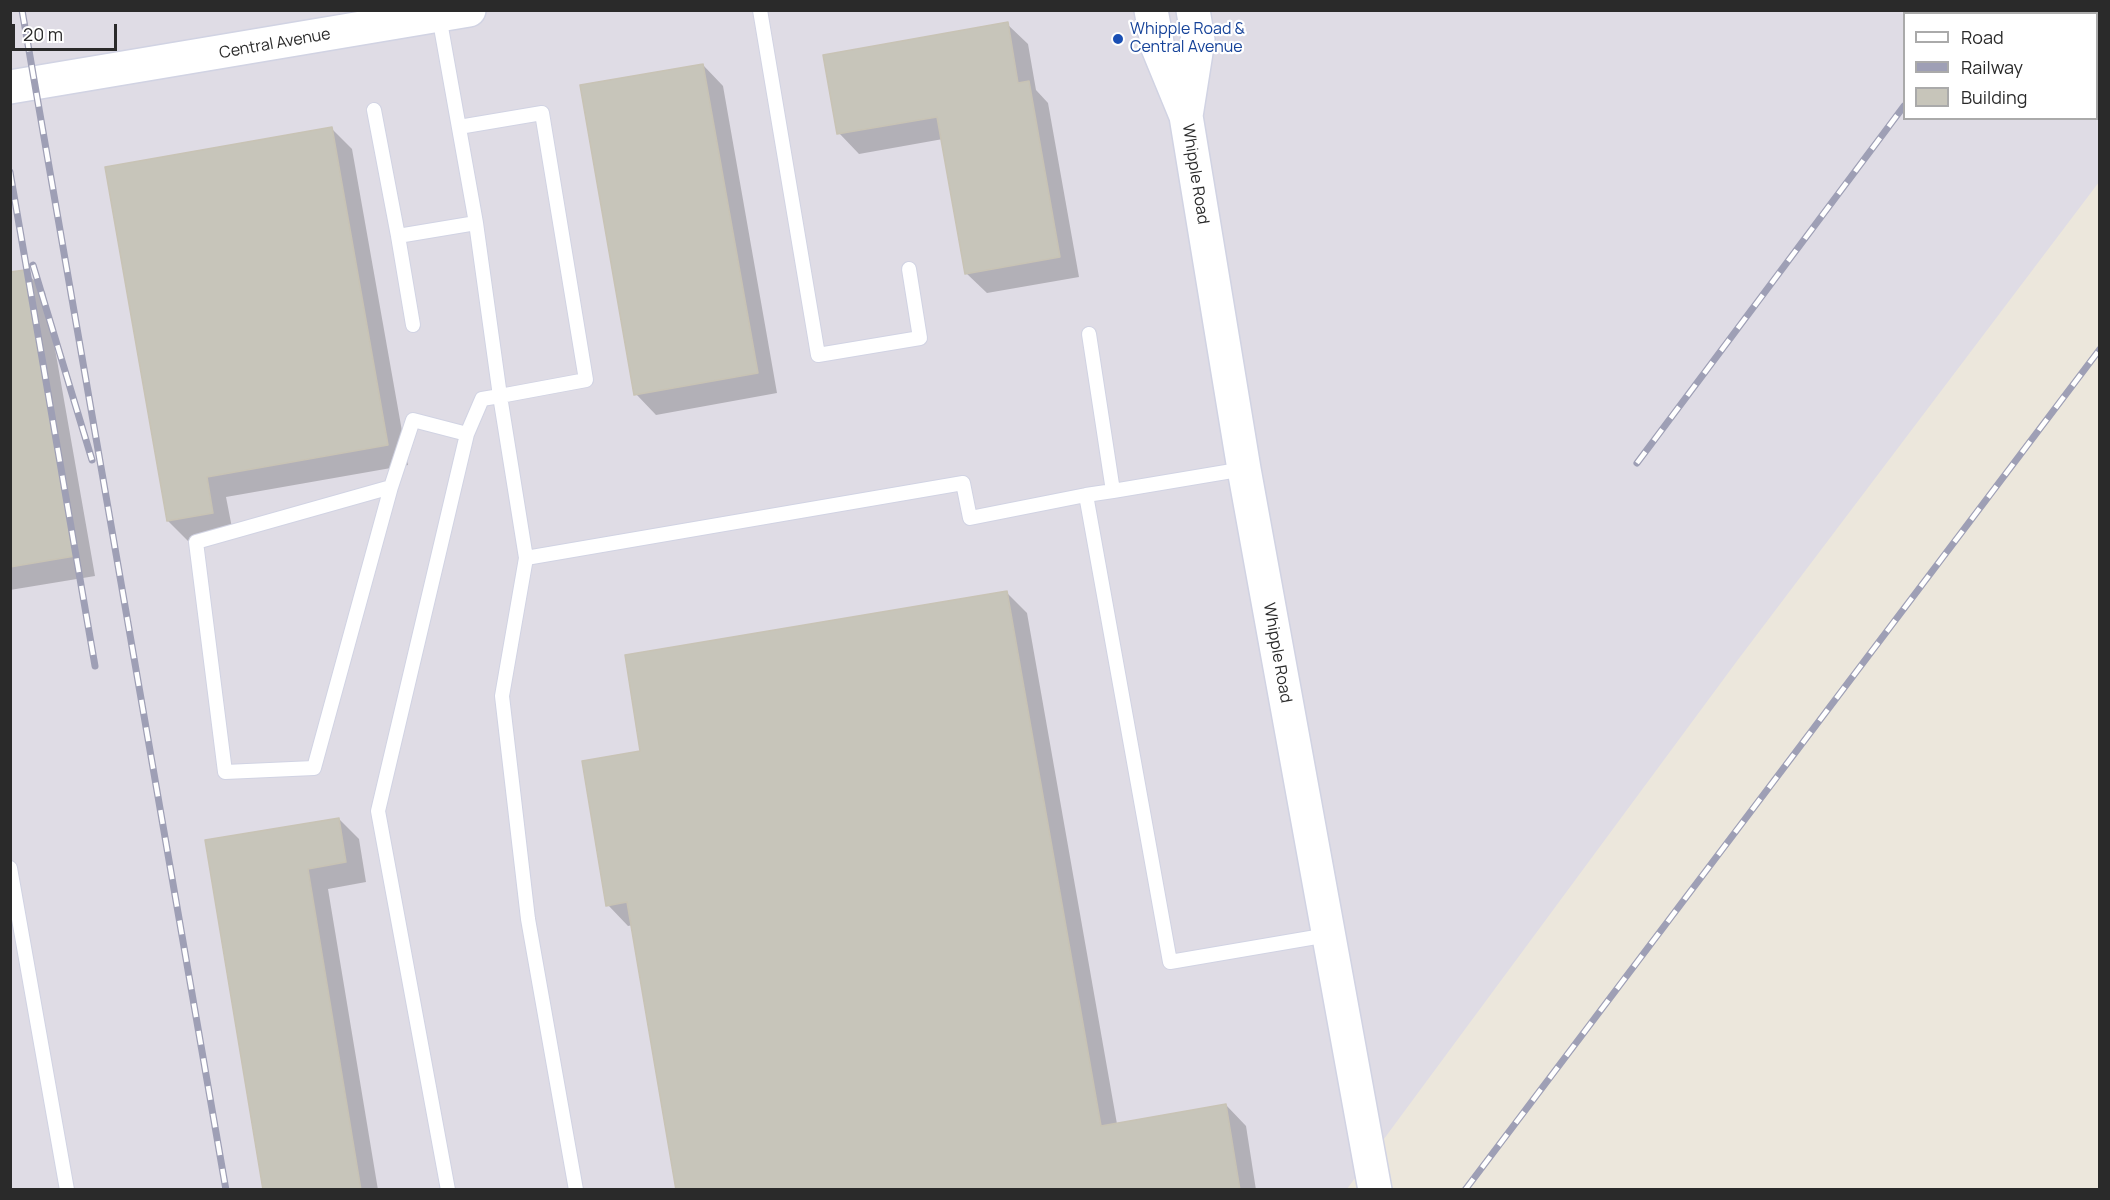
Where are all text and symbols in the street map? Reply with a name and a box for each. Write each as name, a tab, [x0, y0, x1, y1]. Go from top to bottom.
scale bar	[15, 12, 120, 50]
legend	[1903, 12, 2098, 120]
place label: Whipple Road & Central Avenue	[1130, 20, 1245, 58]
text: 20 m	[23, 22, 63, 46]
street label: Central Avenue	[218, 25, 332, 63]
text: Road	[1961, 25, 2004, 49]
marker: Whipple Road & Central Avenue	[1111, 32, 1125, 46]
text: Railway	[1961, 55, 2023, 79]
text: Building	[1961, 85, 2027, 109]
street label: Whipple Road	[1178, 122, 1212, 226]
street label: Whipple Road	[1259, 601, 1295, 705]

